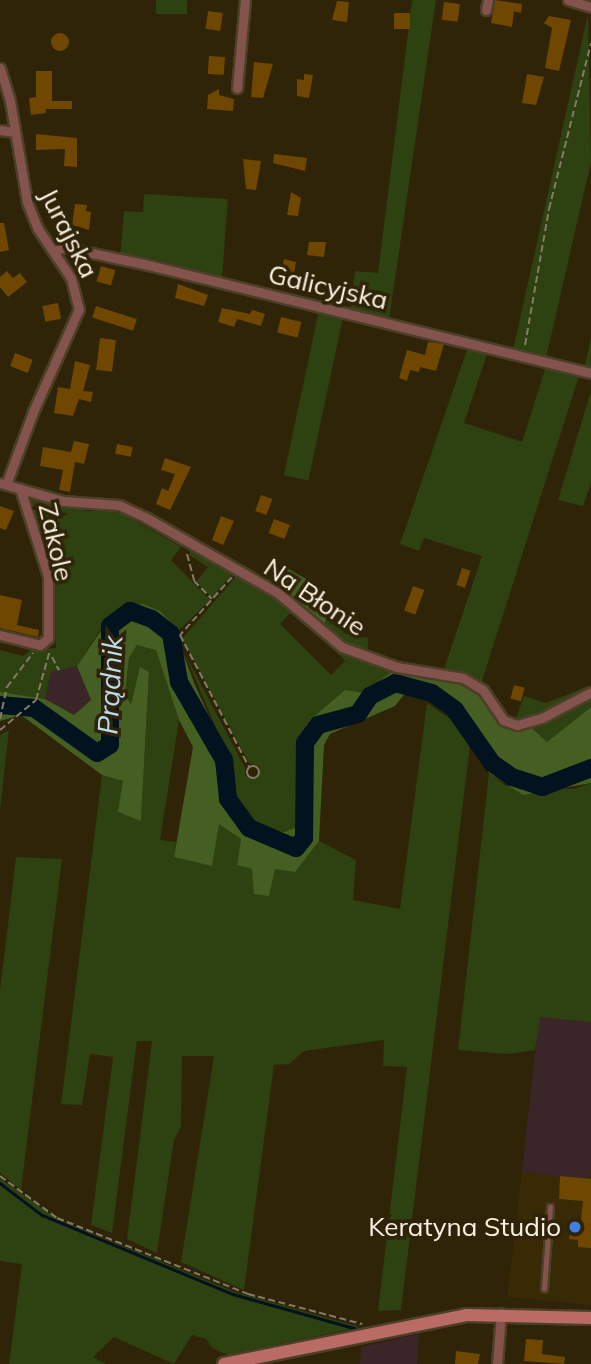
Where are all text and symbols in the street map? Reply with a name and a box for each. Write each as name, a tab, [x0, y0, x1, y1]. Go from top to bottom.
street label: Jurajska	[33, 183, 105, 283]
street label: Galicyjska	[265, 258, 391, 316]
street label: Zakole	[32, 500, 80, 584]
street label: Na Błonie	[258, 552, 372, 642]
water label: Prądnik	[91, 635, 129, 735]
place label: Keratyna Studio	[368, 1211, 561, 1243]
marker: Keratyna Studio	[567, 1219, 583, 1235]

